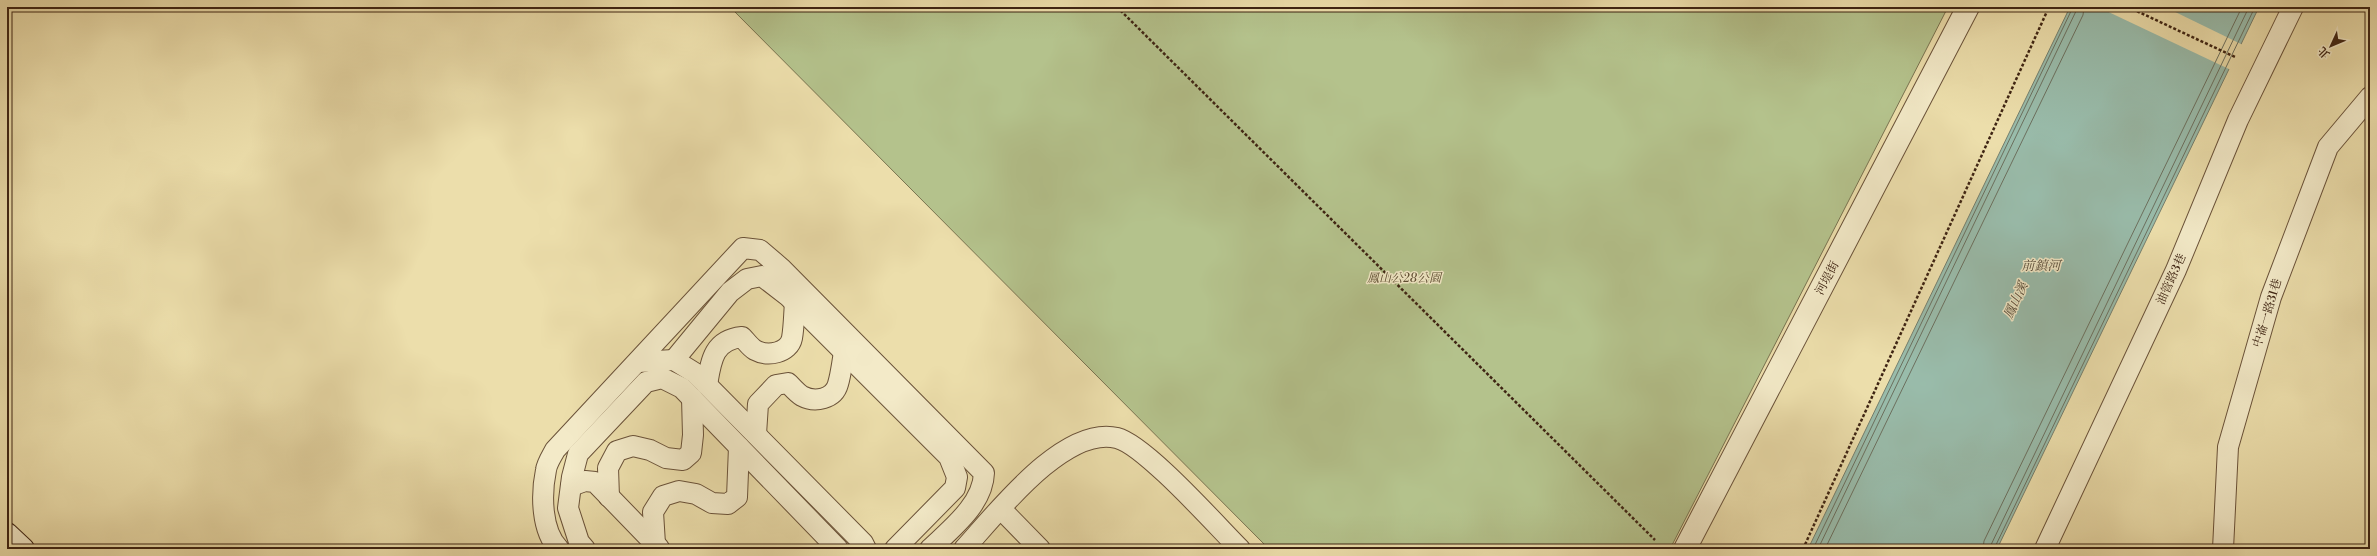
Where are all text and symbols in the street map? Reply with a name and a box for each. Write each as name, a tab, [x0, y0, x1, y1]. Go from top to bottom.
north arrow	[2311, 26, 2351, 66]
text: 北	[2316, 43, 2333, 61]
street label: 油管路3巷	[2153, 251, 2189, 307]
street label: 河堤街	[1812, 258, 1843, 298]
water label: 前鎮河	[2021, 258, 2062, 274]
park label: 鳳山公28公園	[1367, 271, 1443, 286]
street label: 中崙一路31巷	[2250, 277, 2285, 350]
water label: 鳳山溪	[2000, 278, 2032, 321]

